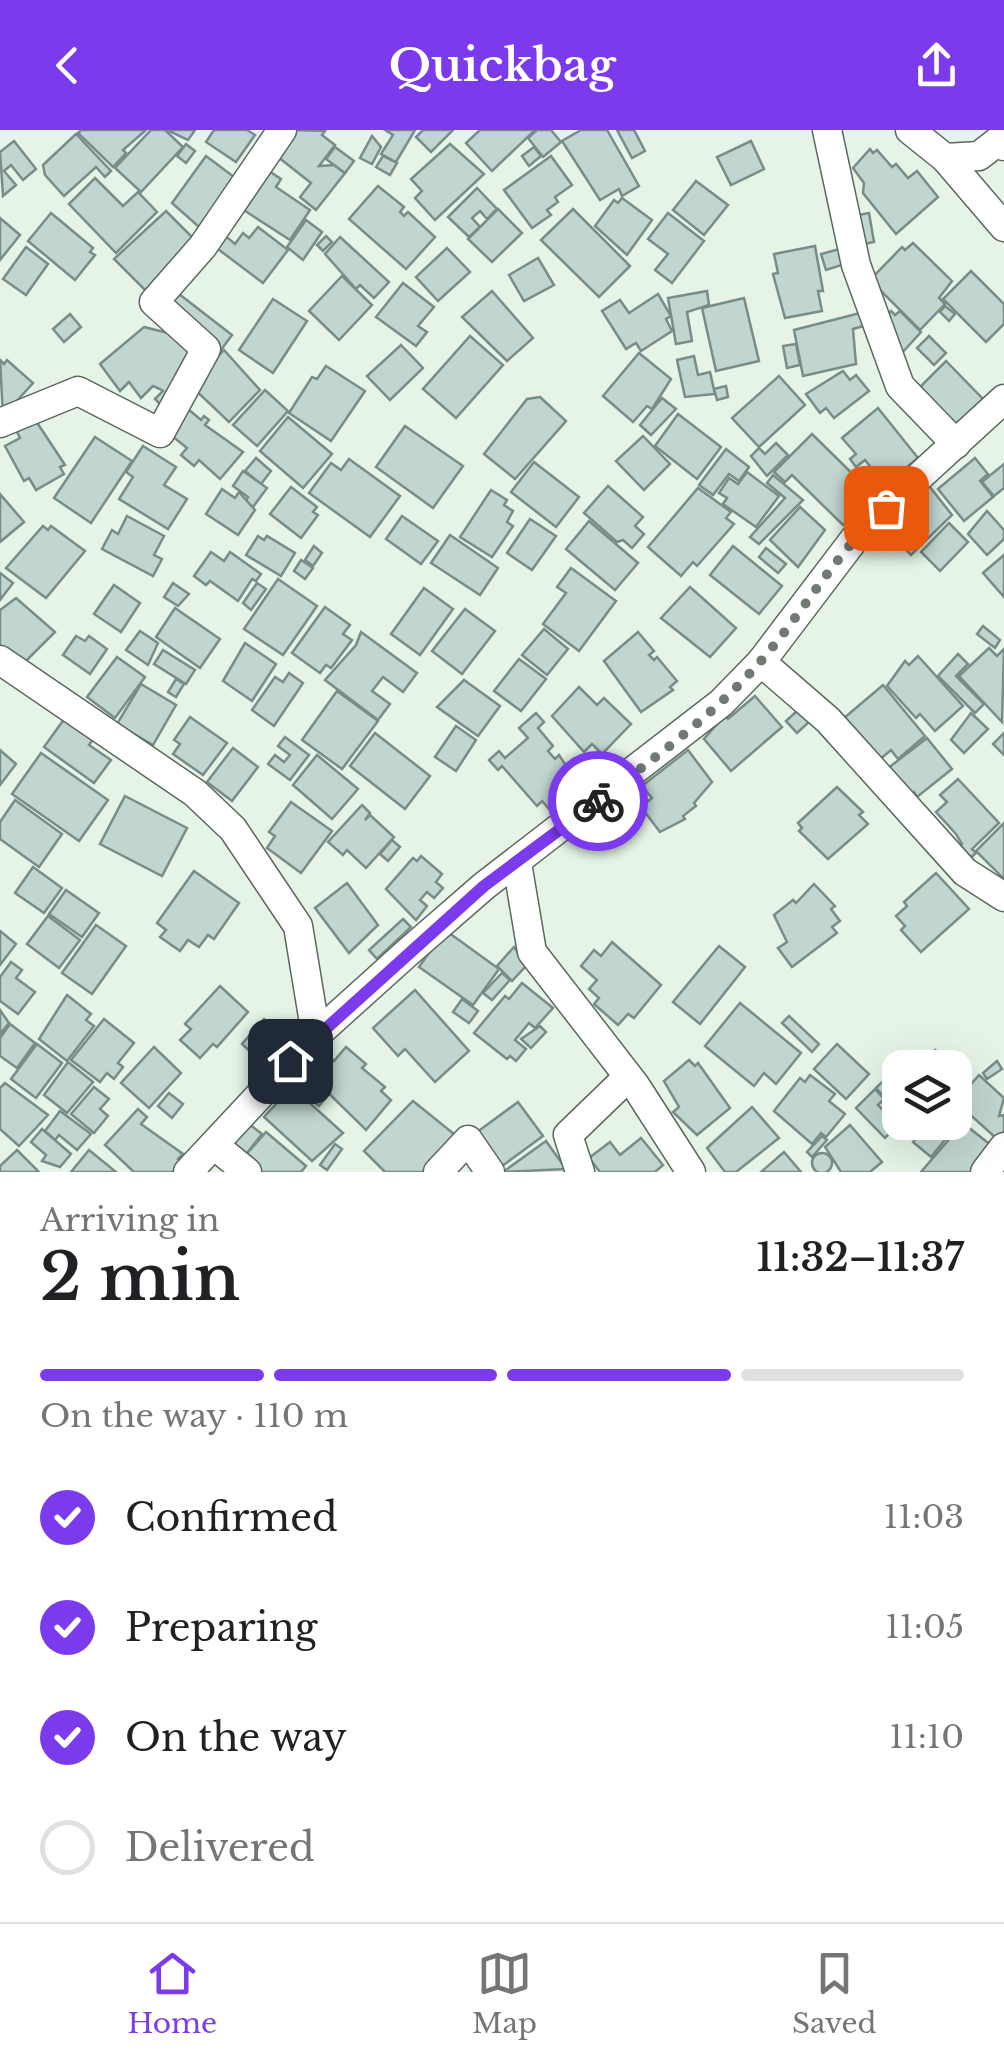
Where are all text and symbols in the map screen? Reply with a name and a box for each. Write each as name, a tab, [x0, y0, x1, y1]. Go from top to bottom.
text: Quickbag	[388, 37, 616, 93]
icon: back	[40, 38, 95, 93]
icon: share	[909, 38, 964, 93]
pin	[844, 466, 929, 551]
icon: bag	[859, 481, 914, 536]
courier	[548, 751, 648, 851]
icon: bike	[571, 774, 626, 829]
pin	[248, 1019, 333, 1104]
icon: home	[263, 1034, 318, 1089]
map controls	[882, 1050, 972, 1140]
button: layers	[882, 1050, 972, 1140]
text: Arriving in	[40, 1200, 219, 1240]
text: 11:32–11:37	[756, 1234, 964, 1281]
text: 2 min	[40, 1237, 240, 1318]
text: On the way · 110 m	[40, 1396, 348, 1436]
icon: check	[40, 1490, 95, 1545]
text: Confirmed	[125, 1494, 338, 1541]
text: 11:03	[884, 1497, 964, 1537]
icon: check	[40, 1600, 95, 1655]
text: Preparing	[125, 1604, 317, 1651]
text: 11:05	[885, 1607, 964, 1647]
icon: check	[40, 1710, 95, 1765]
text: On the way	[125, 1714, 347, 1761]
text: 11:10	[889, 1717, 964, 1757]
text: Delivered	[125, 1824, 315, 1871]
tab: Home	[127, 1946, 217, 2041]
tab: Map	[472, 1946, 537, 2041]
tab: Saved	[792, 1946, 876, 2041]

